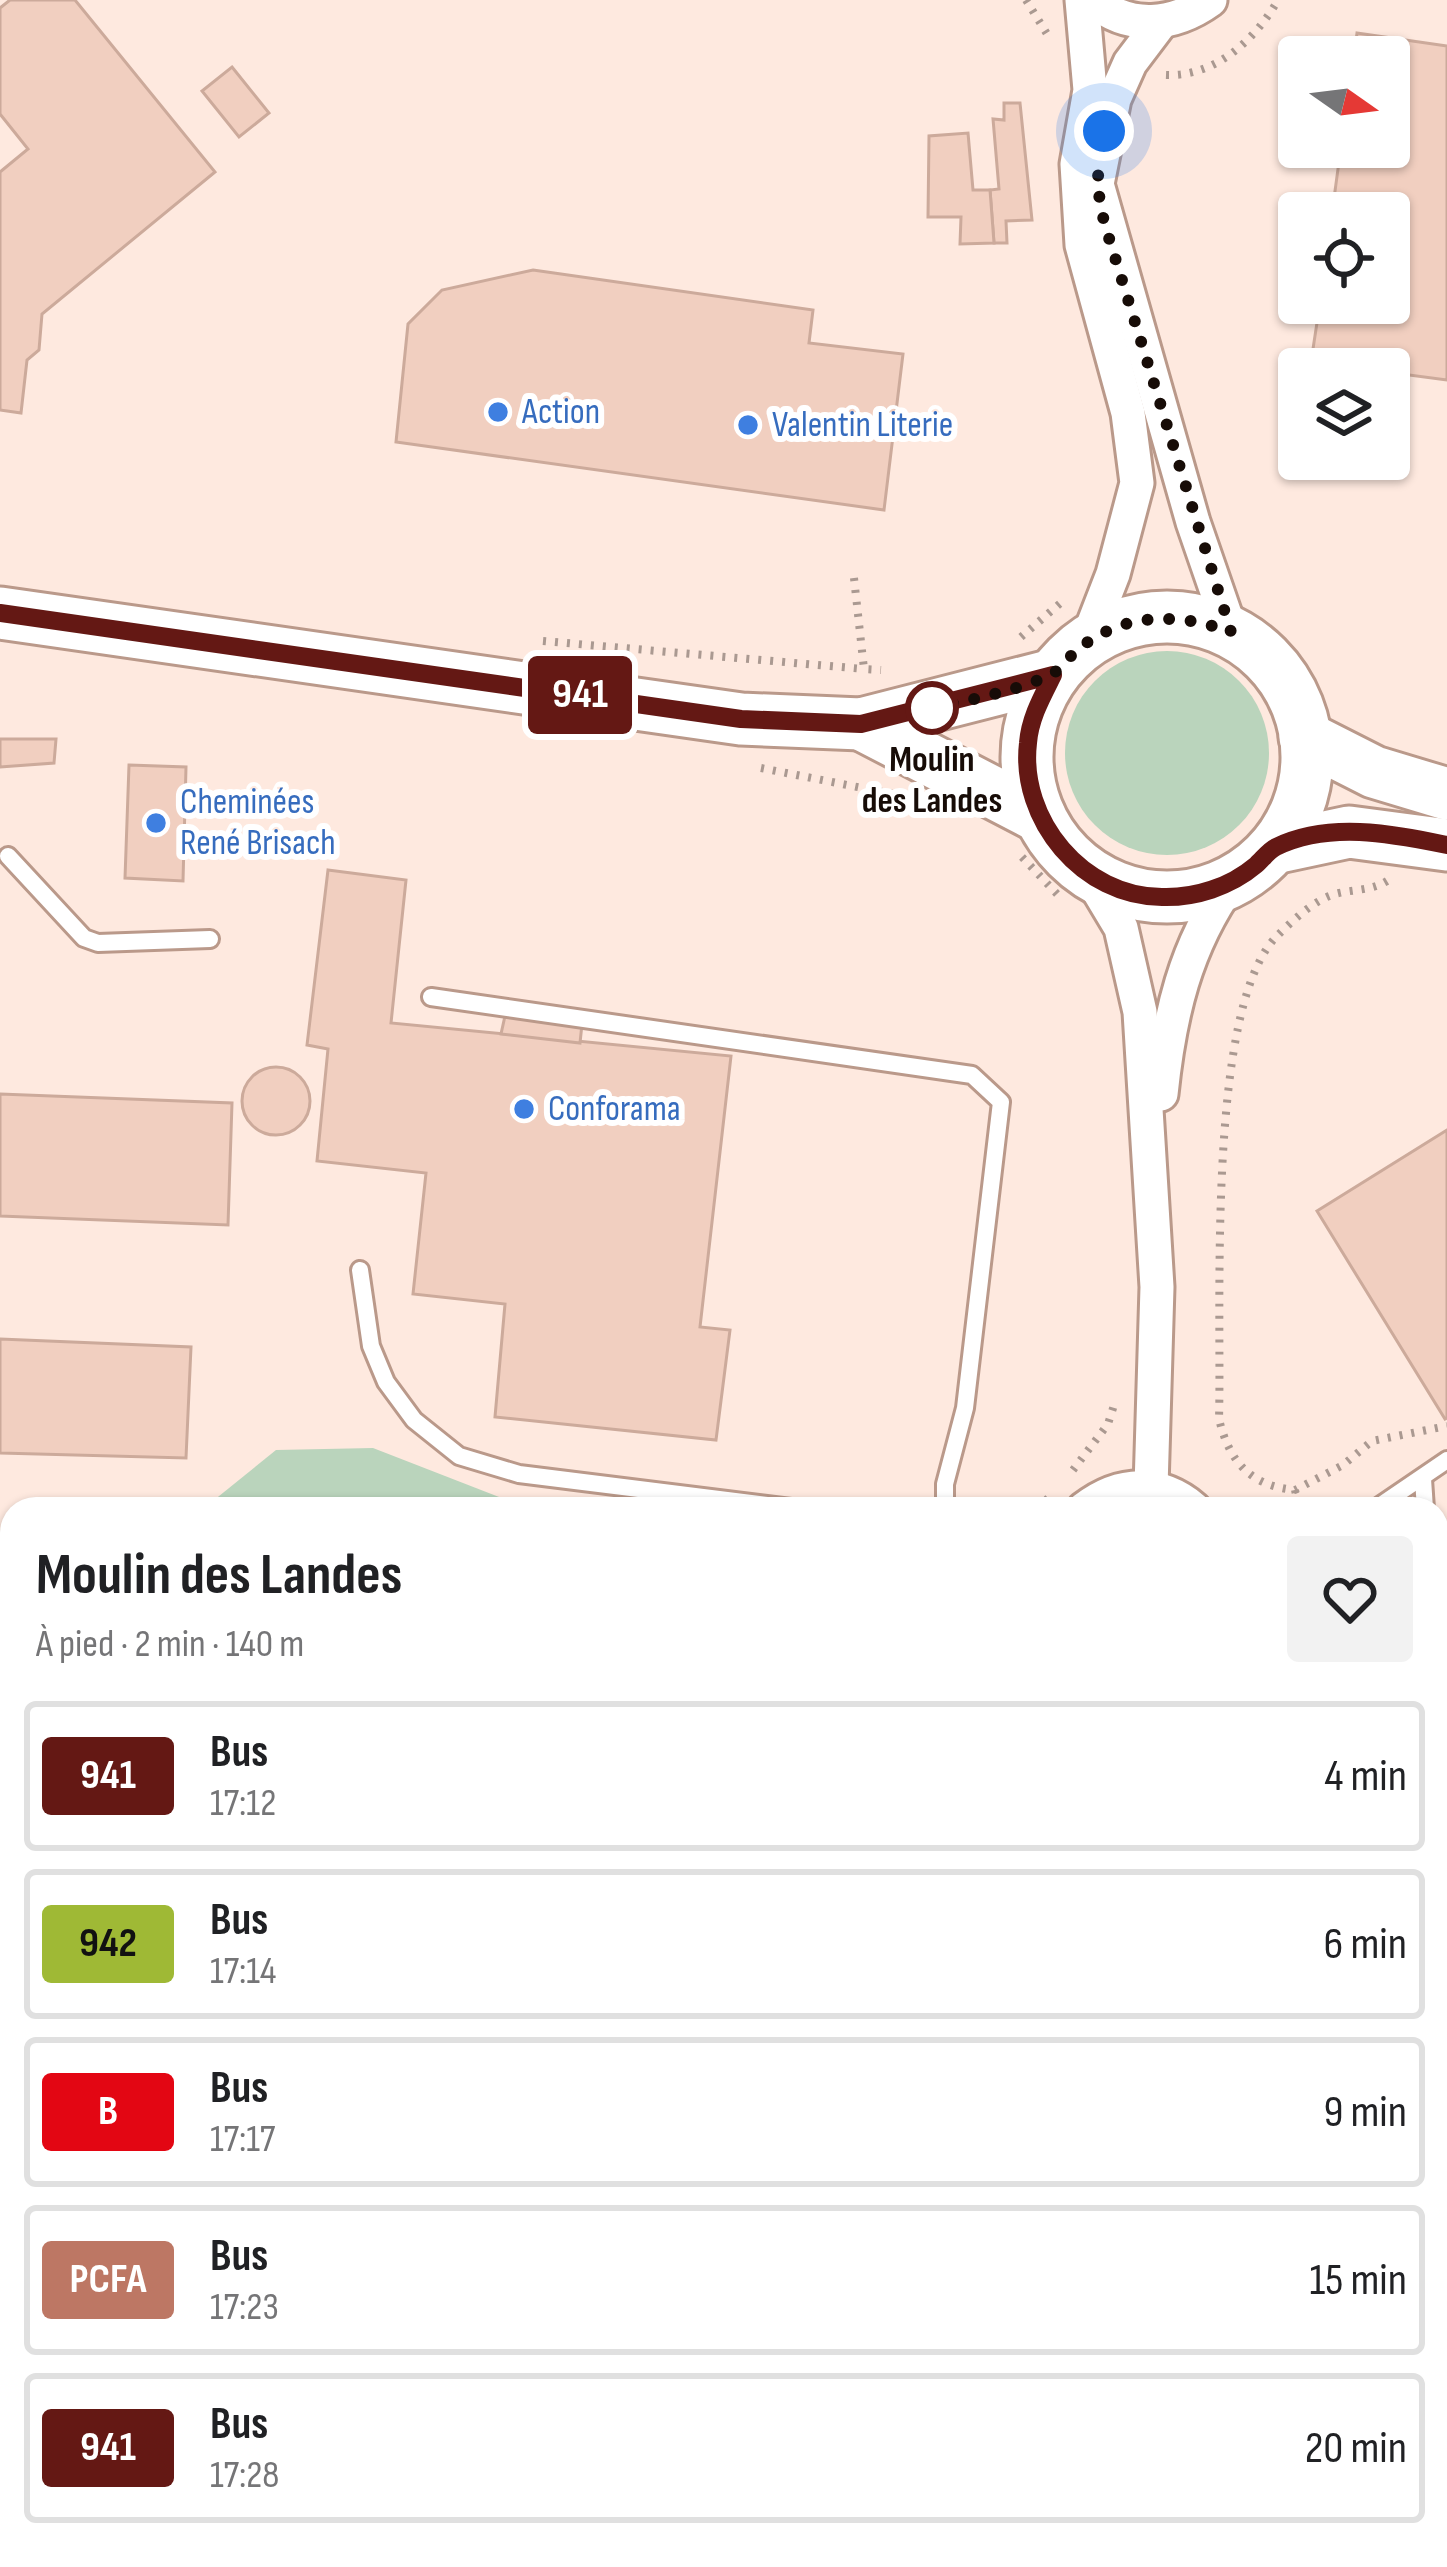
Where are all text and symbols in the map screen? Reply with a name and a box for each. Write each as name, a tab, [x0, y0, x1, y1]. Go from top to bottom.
north arrow	[1278, 36, 1410, 168]
map controls	[1278, 36, 1410, 480]
your location	[1074, 101, 1134, 161]
button: locate	[1278, 192, 1410, 324]
button: layers	[1278, 348, 1410, 480]
place label: Action	[521, 391, 600, 434]
marker: Action	[485, 399, 511, 425]
place label: Valentin Literie	[772, 404, 953, 447]
marker: Valentin Literie	[735, 412, 761, 438]
line badge: 941	[511, 656, 649, 734]
text: 941	[552, 669, 608, 720]
marker: Moulin des Landes	[907, 683, 957, 733]
place label: Moulin des Landes	[862, 739, 1002, 823]
place label: Cheminées René Brisach	[180, 781, 336, 865]
marker: Cheminées René Brisach	[143, 810, 169, 836]
place label: Conforama	[548, 1088, 681, 1131]
marker: Conforama	[511, 1096, 537, 1122]
button: heart	[1287, 1536, 1413, 1662]
text: Moulin des Landes	[36, 1542, 402, 1610]
text: À pied · 2 min · 140 m	[36, 1621, 304, 1668]
text: Bus	[210, 1725, 268, 1780]
text: 4 min	[1325, 1749, 1407, 1804]
text: 941	[80, 1750, 136, 1801]
text: 17:12	[210, 1780, 276, 1827]
text: Bus	[210, 1893, 268, 1948]
text: 6 min	[1324, 1917, 1407, 1972]
text: 942	[79, 1918, 137, 1969]
text: 17:14	[210, 1948, 276, 1995]
text: Bus	[210, 2061, 268, 2116]
text: 9 min	[1323, 2085, 1407, 2140]
text: B	[98, 2086, 118, 2137]
text: 17:17	[210, 2116, 275, 2163]
text: Bus	[210, 2229, 268, 2284]
text: 15 min	[1310, 2253, 1407, 2308]
text: PCFA	[70, 2254, 146, 2305]
text: 17:23	[210, 2284, 279, 2331]
text: Bus	[210, 2397, 268, 2452]
text: 20 min	[1305, 2421, 1407, 2476]
text: 941	[80, 2422, 136, 2473]
text: 17:28	[210, 2452, 279, 2499]

